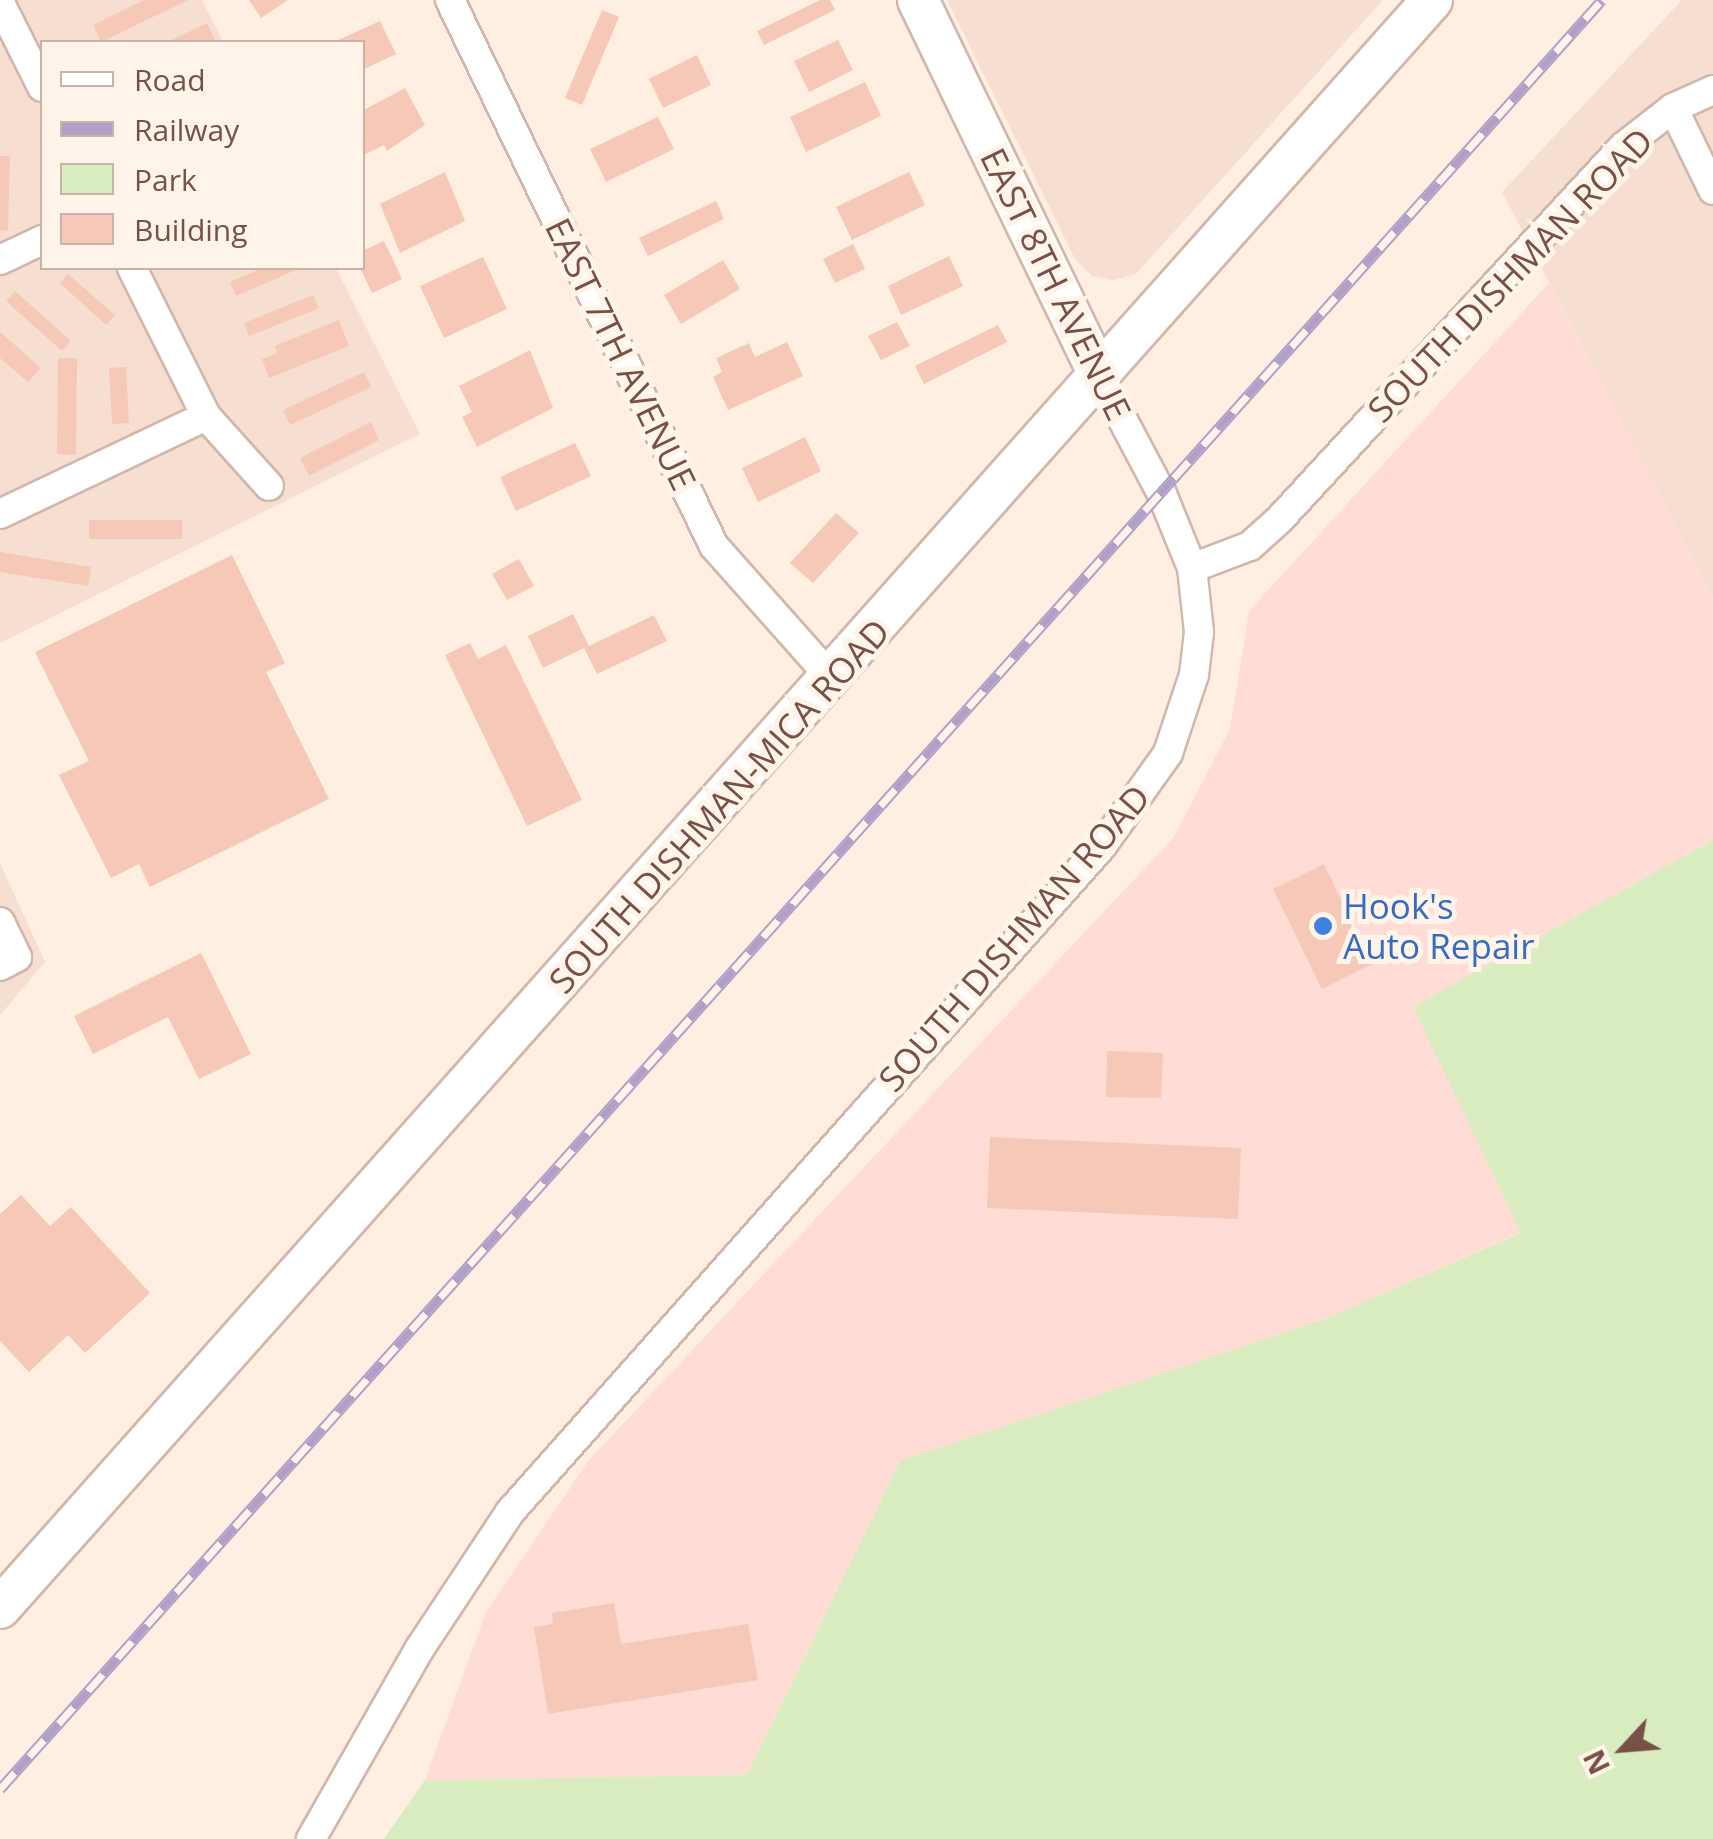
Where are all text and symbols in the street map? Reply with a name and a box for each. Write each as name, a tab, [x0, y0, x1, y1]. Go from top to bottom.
legend	[40, 40, 365, 270]
text: Road	[134, 59, 206, 100]
text: Railway	[134, 109, 239, 150]
street label: SOUTH DISHMAN ROAD	[1359, 120, 1661, 430]
street label: EAST 8TH AVENUE	[972, 141, 1140, 427]
text: Park	[134, 159, 197, 200]
text: Building	[134, 209, 248, 250]
street label: EAST 7TH AVENUE	[537, 211, 705, 497]
street label: SOUTH DISHMAN-MICA ROAD	[540, 610, 898, 1002]
street label: SOUTH DISHMAN ROAD	[870, 776, 1158, 1100]
place label: Hook's Auto Repair	[1343, 885, 1534, 967]
marker: Hook's Auto Repair	[1312, 915, 1334, 937]
north arrow	[1573, 1699, 1673, 1799]
text: N	[1574, 1744, 1618, 1781]

